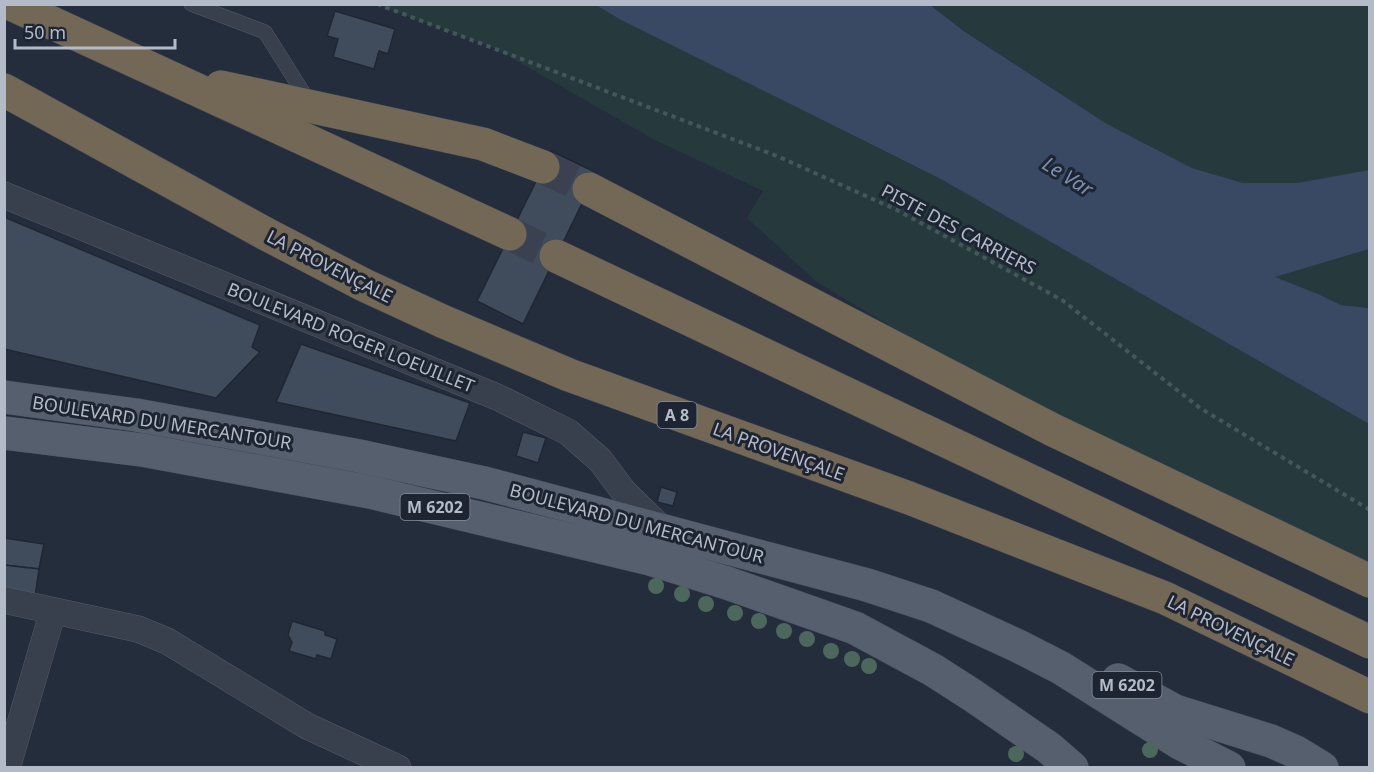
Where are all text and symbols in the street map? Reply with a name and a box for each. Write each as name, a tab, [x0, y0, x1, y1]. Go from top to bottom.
scale bar	[15, 12, 176, 50]
text: 50 m	[24, 20, 66, 44]
water label: Le Var	[1038, 150, 1099, 202]
street label: PISTE DES CARRIERS	[878, 178, 1041, 280]
street label: LA PROVENÇALE	[263, 224, 397, 308]
street label: BOULEVARD ROGER LOEUILLET	[224, 276, 478, 398]
street label: BOULEVARD DU MERCANTOUR	[31, 390, 293, 454]
road number: A 8	[658, 402, 696, 428]
street label: LA PROVENÇALE	[710, 416, 848, 486]
street label: BOULEVARD DU MERCANTOUR	[507, 477, 767, 569]
road number: M 6202	[400, 494, 470, 520]
street label: LA PROVENÇALE	[1164, 589, 1298, 671]
road number: M 6202	[1092, 672, 1162, 698]

